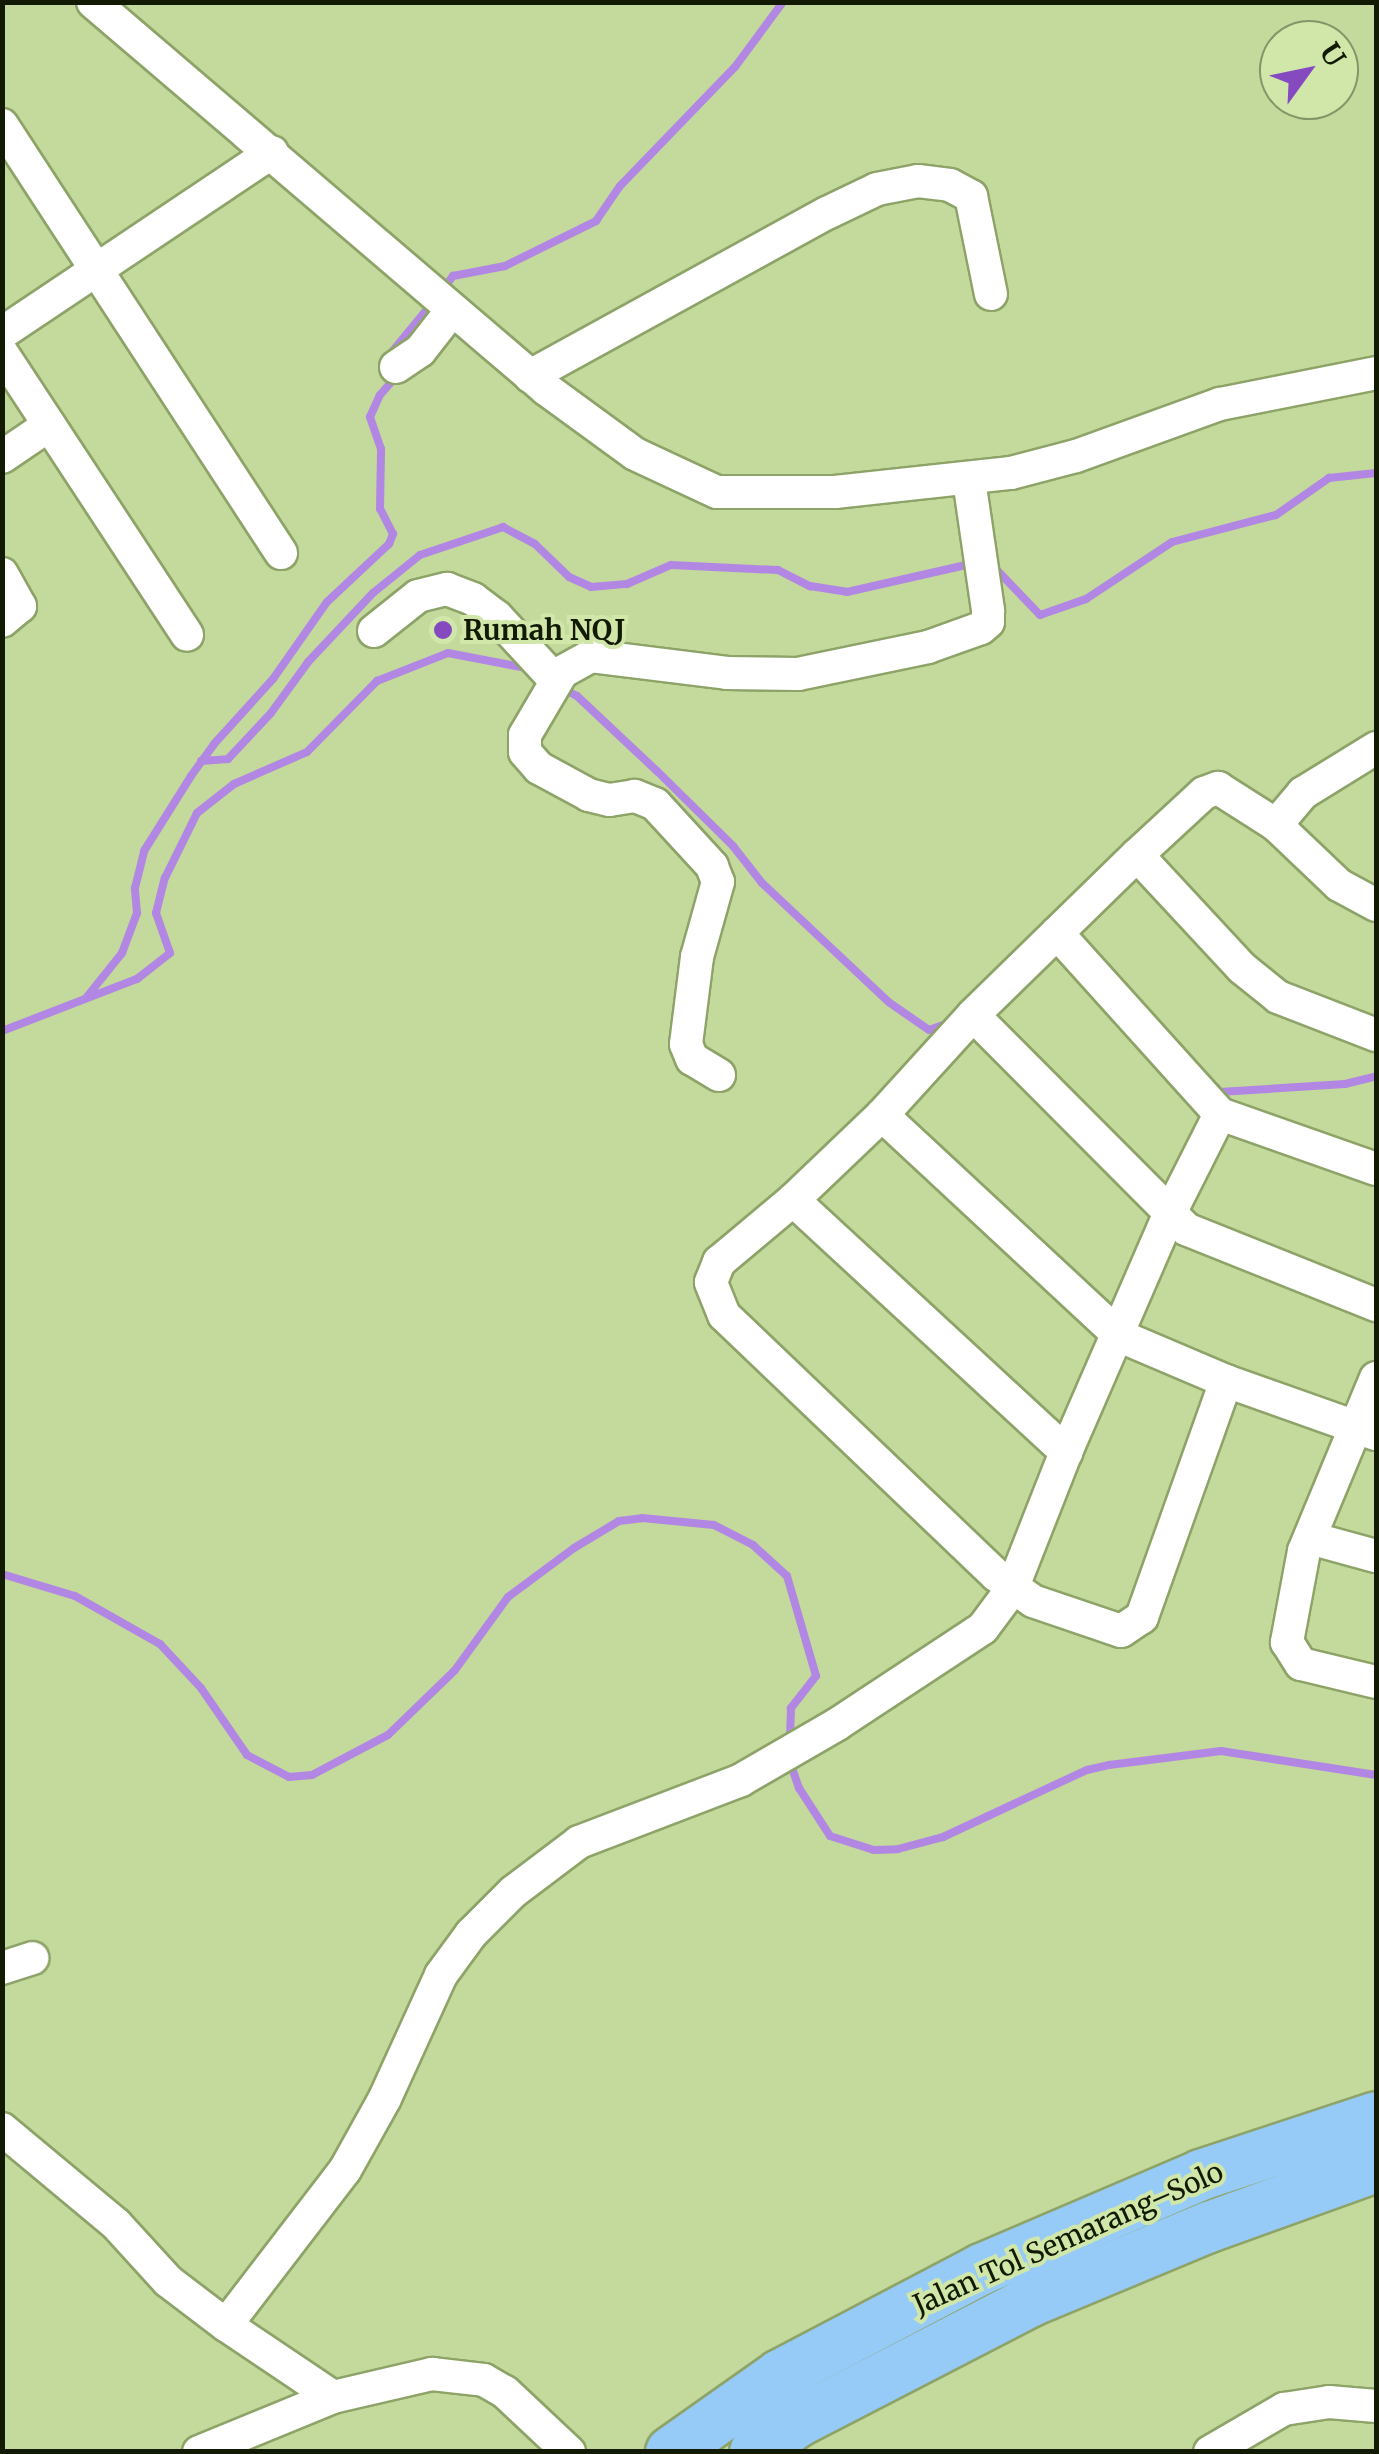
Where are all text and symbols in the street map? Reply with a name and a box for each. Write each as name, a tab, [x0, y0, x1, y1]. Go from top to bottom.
north arrow	[1259, 20, 1359, 120]
text: U	[1312, 36, 1353, 73]
place label: Rumah NQJ	[463, 613, 625, 647]
marker: Rumah NQJ	[432, 619, 454, 641]
street label: Jalan Tol Semarang–Solo	[908, 2154, 1228, 2322]

